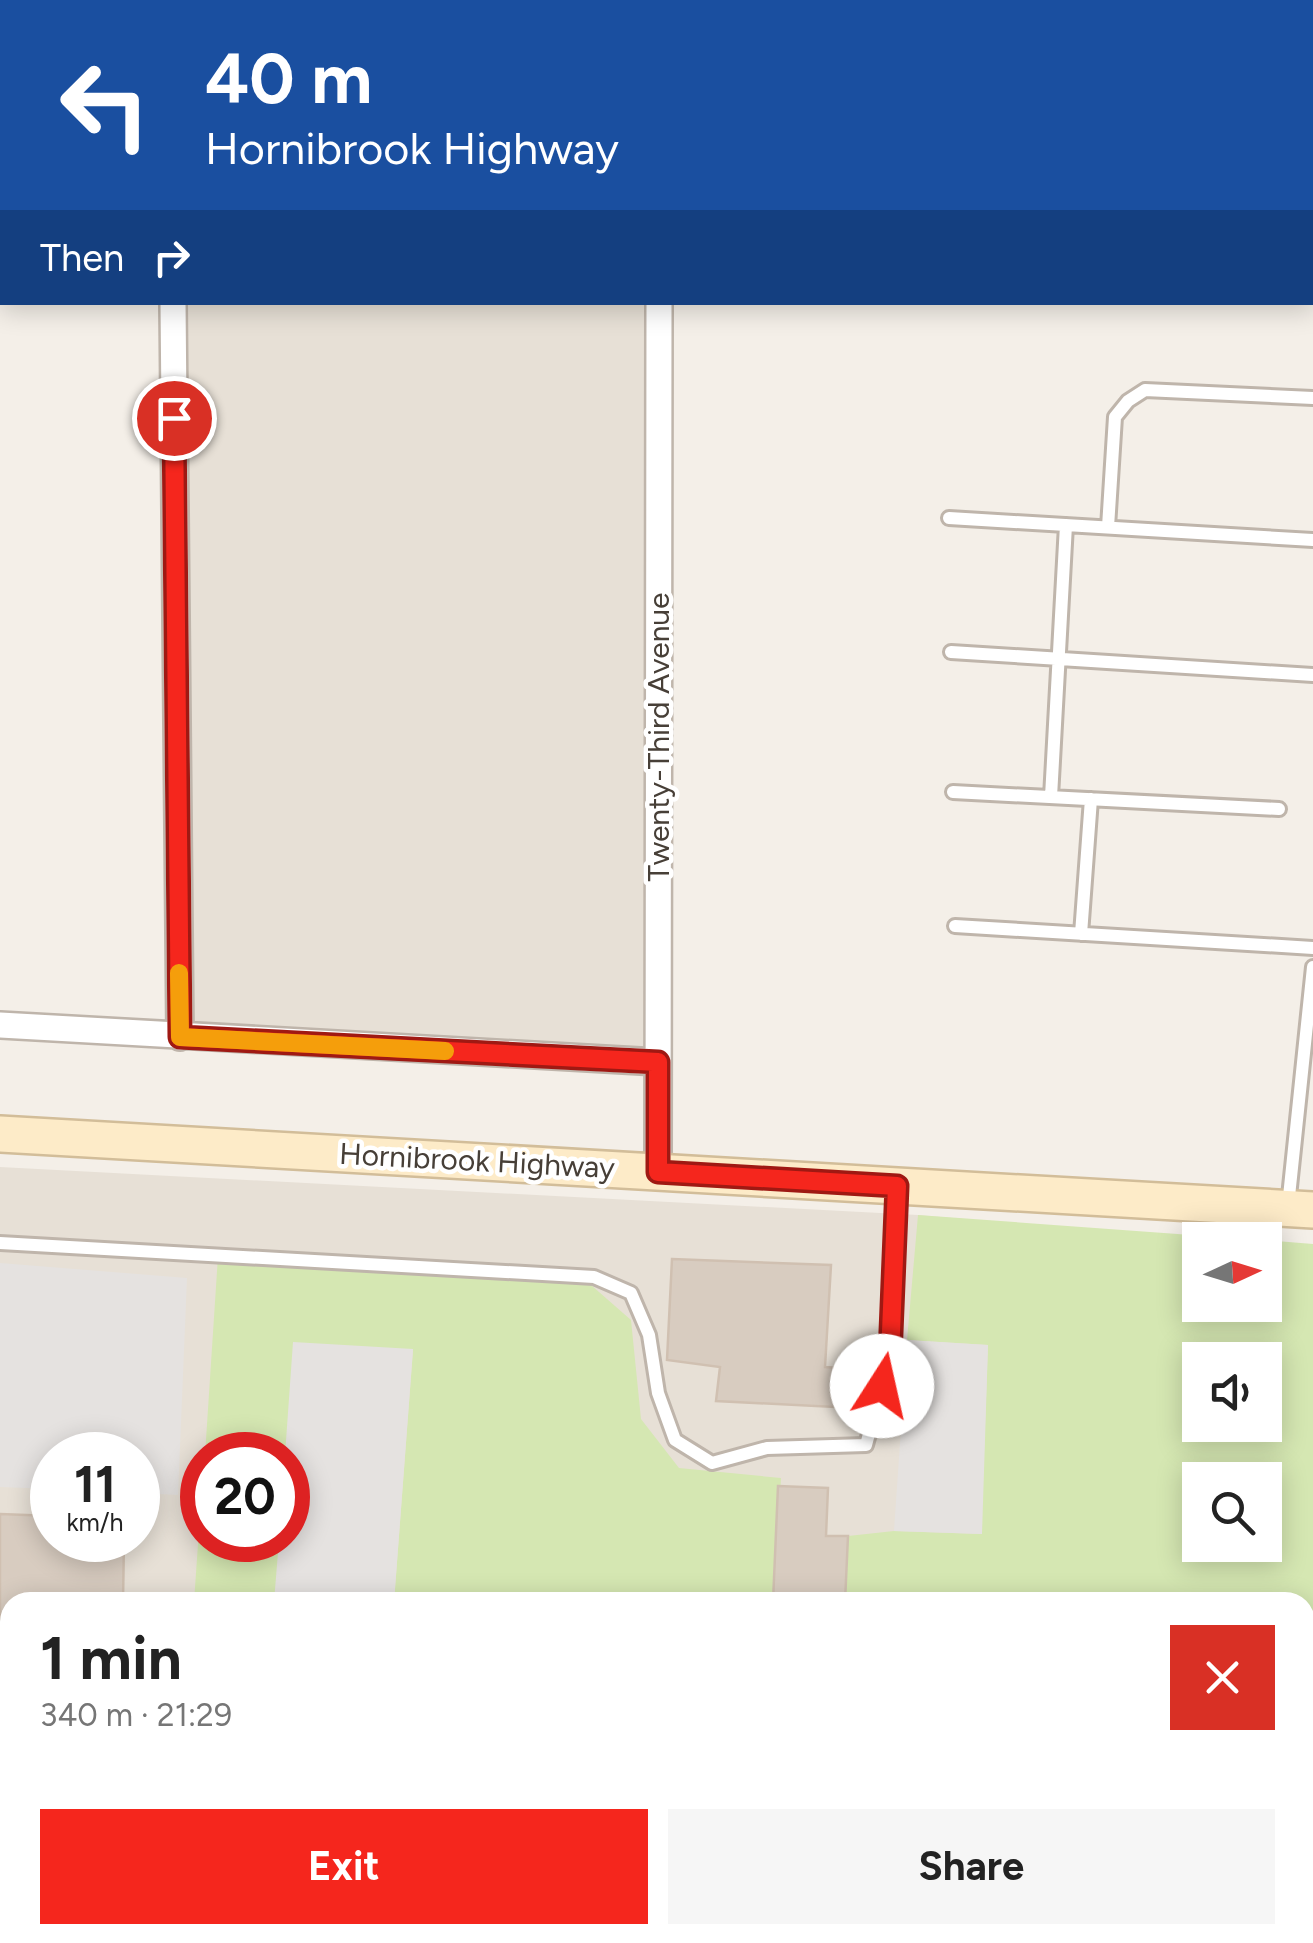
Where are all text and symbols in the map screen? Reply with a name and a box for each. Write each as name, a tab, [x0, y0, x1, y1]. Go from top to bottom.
text: 40 m	[205, 36, 372, 121]
icon: left	[40, 40, 170, 170]
text: Hornibrook Highway	[205, 121, 619, 175]
icon: right	[144, 230, 199, 285]
text: Then	[40, 235, 124, 281]
pin	[132, 376, 217, 461]
icon: arrive	[147, 391, 202, 446]
street label: Twenty-Third Avenue	[640, 593, 677, 881]
street label: Hornibrook Highway	[338, 1135, 616, 1186]
north arrow	[1182, 1222, 1282, 1322]
map controls	[1182, 1222, 1282, 1562]
position arrow	[830, 1334, 934, 1438]
button: sound	[1182, 1342, 1282, 1442]
speed limit sign: 20	[180, 1432, 310, 1562]
text: 11	[74, 1454, 116, 1515]
button: search	[1182, 1462, 1282, 1562]
text: km/h	[66, 1507, 124, 1537]
text: 1 min	[40, 1622, 182, 1694]
button: close	[1170, 1625, 1275, 1730]
text: 340 m · 21:29	[40, 1696, 232, 1734]
button: Exit	[40, 1809, 648, 1924]
button: Share	[668, 1809, 1275, 1924]

